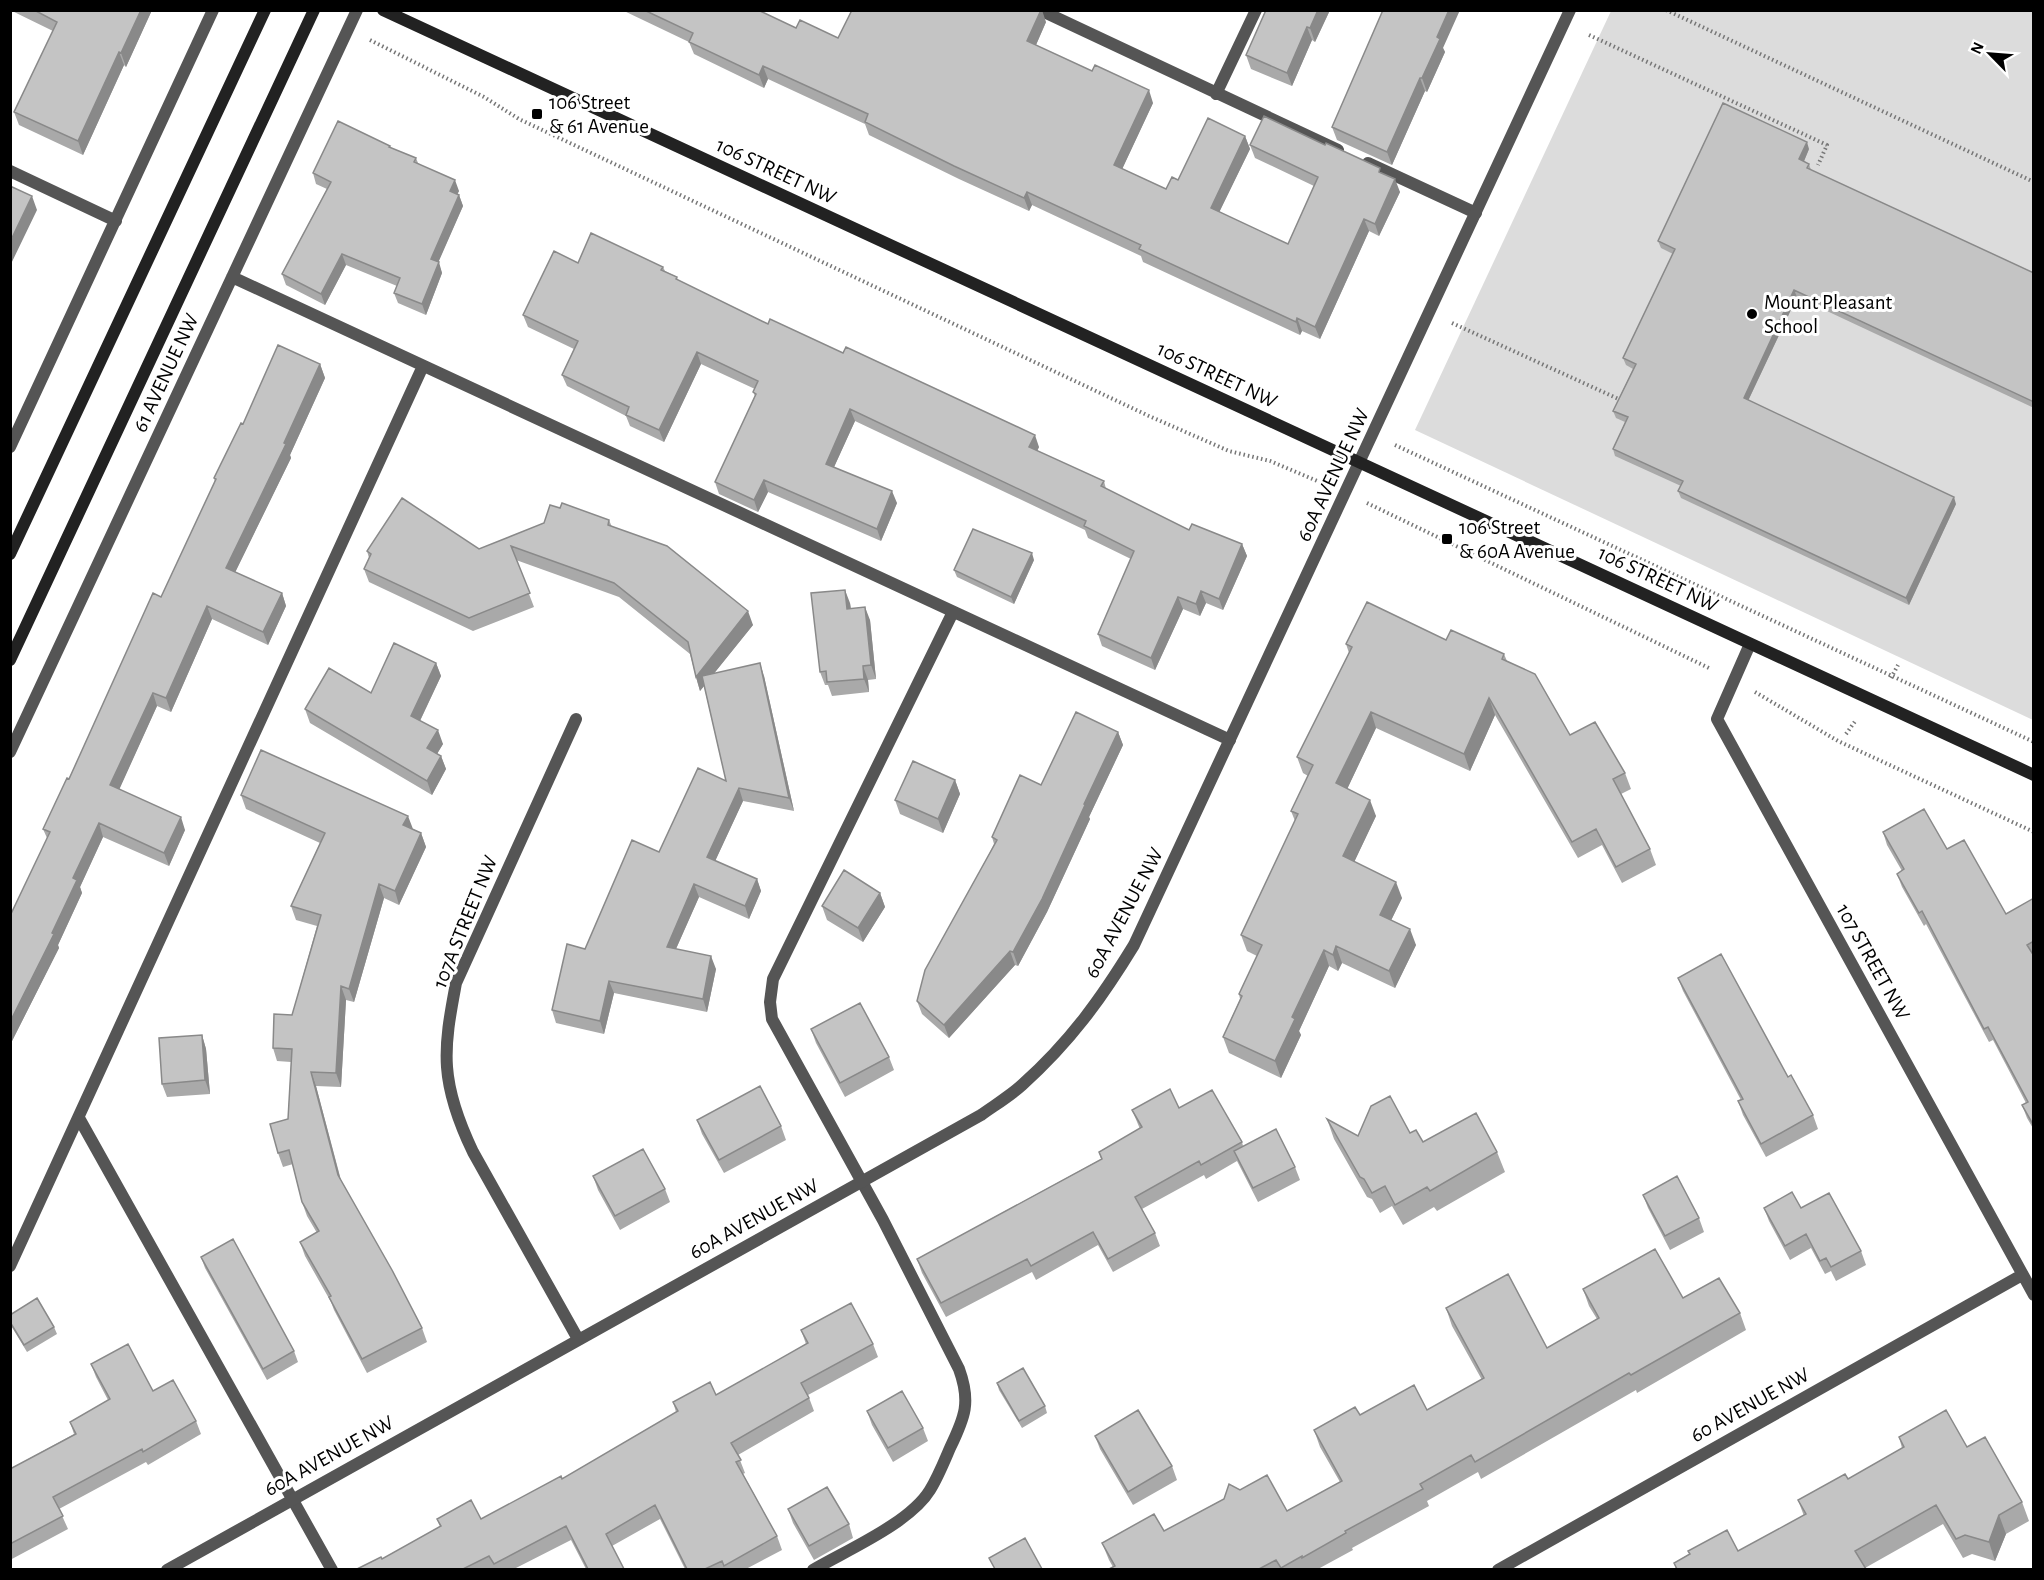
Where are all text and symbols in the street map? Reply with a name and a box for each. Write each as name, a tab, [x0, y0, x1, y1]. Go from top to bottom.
north arrow	[1960, 24, 2020, 84]
text: N	[1968, 40, 1987, 57]
place label: 106 Street & 61 Avenue	[549, 92, 649, 137]
marker: 106 Street & 61 Avenue	[530, 107, 544, 121]
street label: 106 STREET NW	[713, 134, 840, 208]
place label: Mount Pleasant School	[1764, 292, 1893, 337]
marker: Mount Pleasant School	[1745, 307, 1759, 321]
street label: 61 AVENUE NW	[129, 310, 203, 435]
street label: 106 STREET NW	[1154, 338, 1281, 412]
street label: 60A AVENUE NW	[1293, 405, 1373, 545]
place label: 106 Street & 60A Avenue	[1459, 517, 1575, 562]
marker: 106 Street & 60A Avenue	[1440, 532, 1454, 546]
street label: 106 STREET NW	[1595, 542, 1722, 616]
street label: 60A AVENUE NW	[1081, 844, 1167, 982]
street label: 107A STREET NW	[429, 853, 501, 991]
street label: 107 STREET NW	[1833, 901, 1914, 1024]
street label: 60A AVENUE NW	[686, 1175, 822, 1263]
street label: 60 AVENUE NW	[1687, 1364, 1813, 1446]
street label: 60A AVENUE NW	[261, 1412, 397, 1500]

